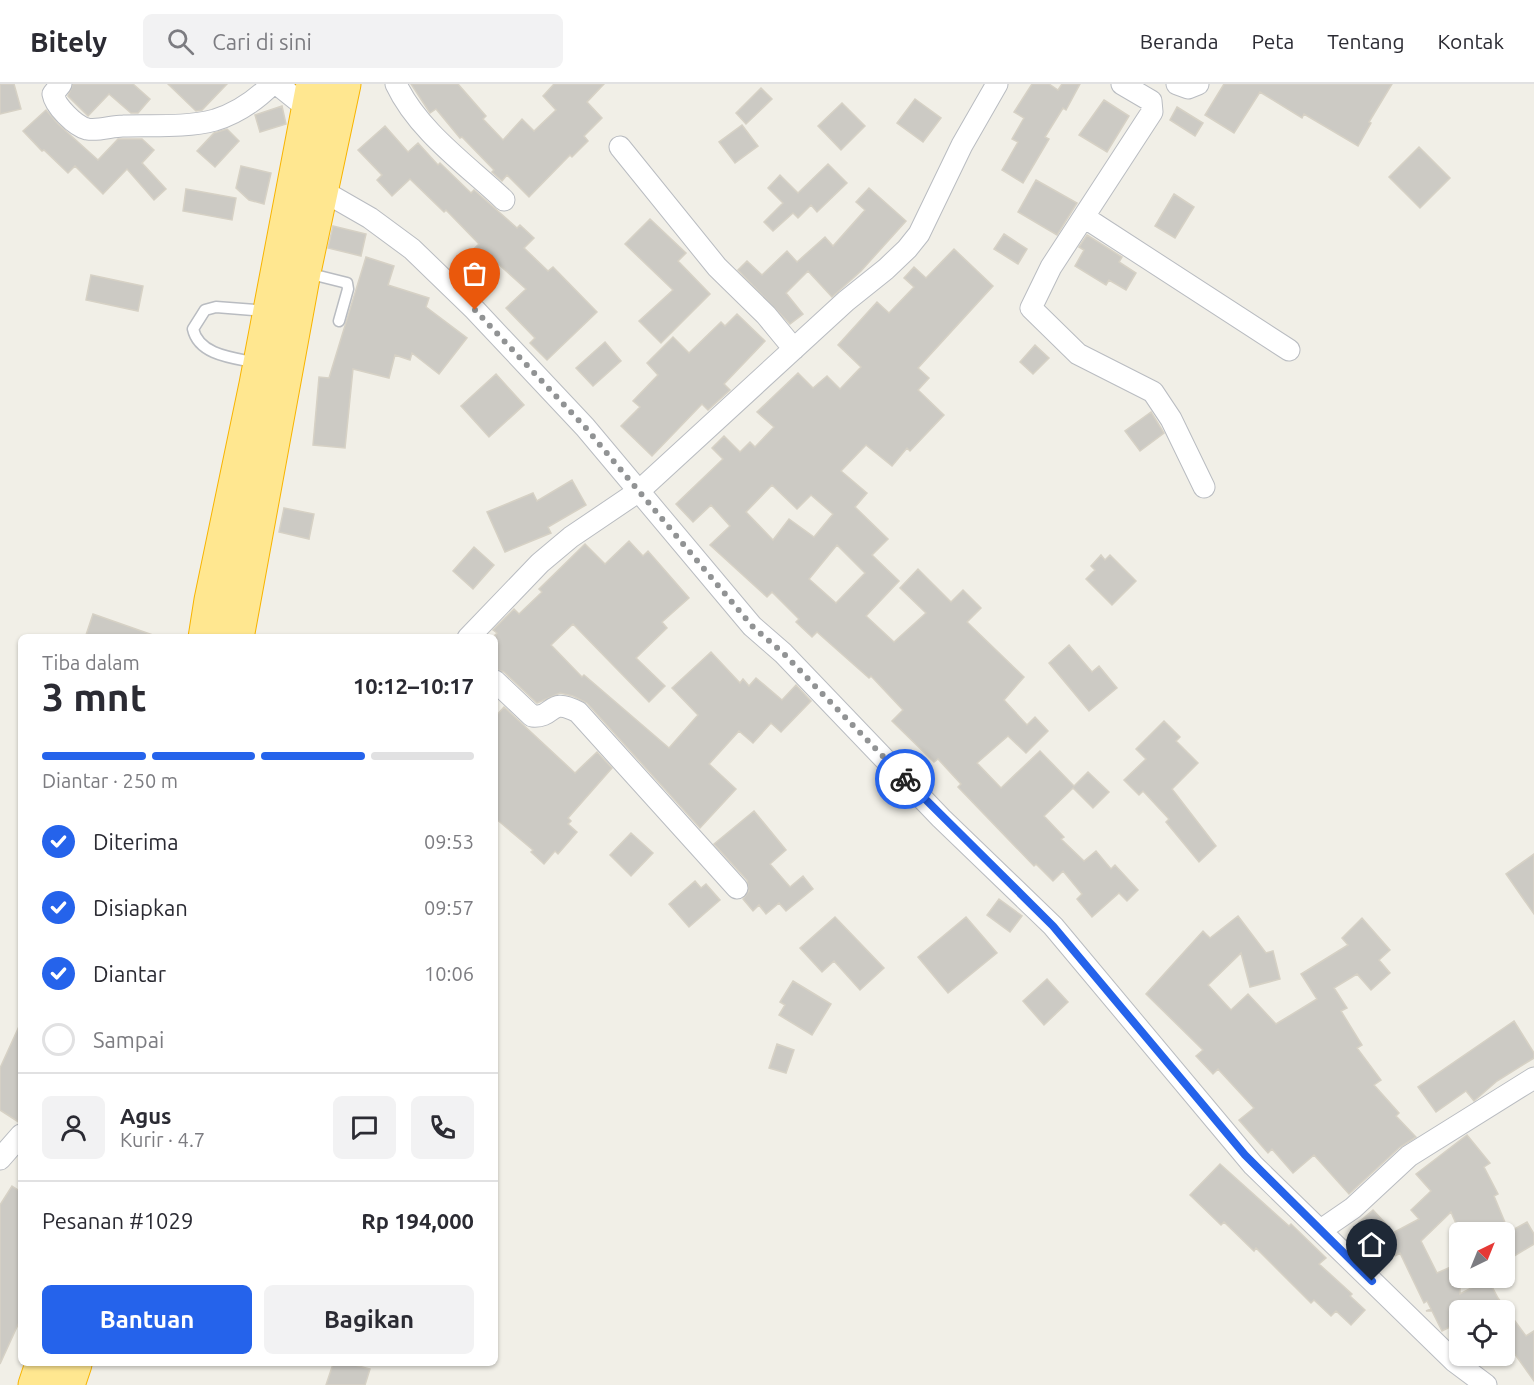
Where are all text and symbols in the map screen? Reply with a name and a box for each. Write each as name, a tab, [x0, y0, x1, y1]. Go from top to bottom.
search box	[143, 14, 563, 68]
icon: search	[164, 25, 197, 58]
text: Bitely	[30, 26, 107, 57]
text: Cari di sini	[212, 29, 312, 54]
text: Beranda	[1140, 29, 1219, 53]
text: Peta	[1252, 29, 1294, 53]
text: Tentang	[1327, 29, 1405, 53]
text: Kontak	[1438, 29, 1504, 53]
pin	[449, 248, 500, 310]
icon: bag	[458, 257, 491, 290]
text: Tiba dalam	[42, 651, 140, 674]
text: 10:12–10:17	[353, 673, 474, 698]
text: 3 mnt	[42, 675, 146, 718]
courier	[875, 749, 935, 809]
icon: bike	[889, 763, 922, 796]
text: Diantar · 250 m	[42, 769, 178, 792]
icon: check	[42, 825, 75, 858]
text: Diterima	[93, 829, 179, 854]
text: 09:53	[424, 830, 474, 853]
icon: check	[42, 891, 75, 924]
text: Disiapkan	[93, 895, 188, 920]
text: 09:57	[424, 896, 474, 919]
icon: check	[42, 957, 75, 990]
text: Diantar	[93, 961, 166, 986]
text: 10:06	[424, 962, 474, 985]
text: Sampai	[93, 1027, 164, 1052]
button: person	[42, 1096, 105, 1159]
button: chat	[333, 1096, 396, 1159]
button: phone	[411, 1096, 474, 1159]
text: Agus	[120, 1103, 172, 1128]
text: Kurir · 4.7	[120, 1128, 205, 1151]
text: Pesanan #1029	[42, 1208, 193, 1233]
text: Rp 194,000	[361, 1208, 474, 1233]
pin	[1346, 1219, 1397, 1281]
north arrow	[1449, 1222, 1515, 1288]
map controls	[1449, 1222, 1515, 1366]
icon: home	[1355, 1228, 1388, 1261]
button: Bantuan	[42, 1285, 252, 1354]
button: Bagikan	[264, 1285, 474, 1354]
button: locate	[1449, 1300, 1515, 1366]

